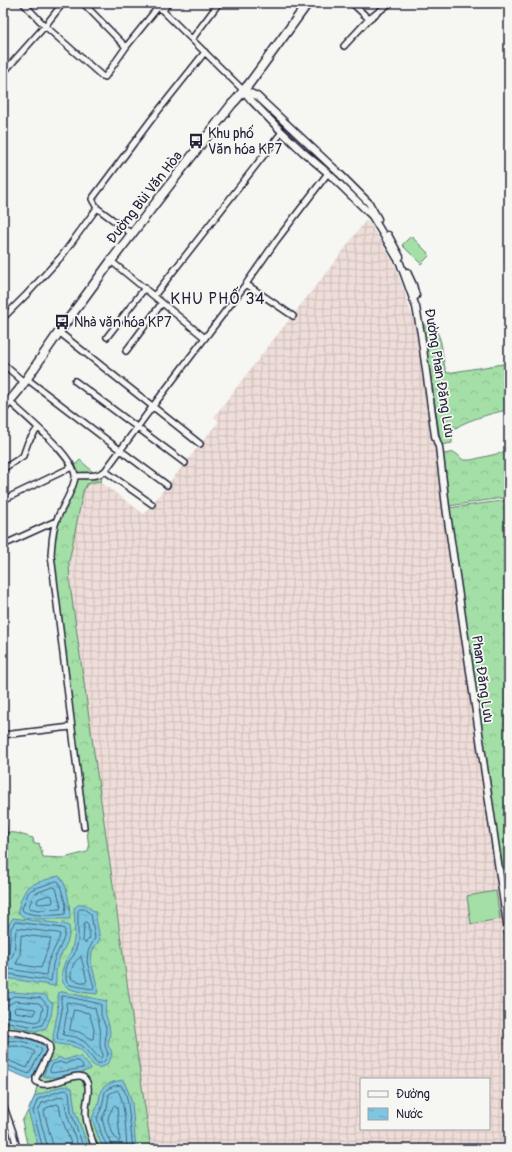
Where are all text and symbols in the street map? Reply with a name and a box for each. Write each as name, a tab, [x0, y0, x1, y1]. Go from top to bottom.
place label: Khu phố Văn hóa KP7	[208, 124, 283, 158]
bus stop icon: Khu phố Văn hóa KP7	[187, 132, 205, 150]
street label: Đường Bùi Văn Hòa	[103, 148, 186, 247]
district label: KHU PHỐ 34	[170, 286, 266, 309]
street label: Đường Phan Đăng Lưu	[421, 307, 458, 439]
bus stop icon: Nhà văn hóa KP7	[53, 313, 71, 331]
place label: Nhà văn hóa KP7	[74, 314, 172, 331]
street label: Phan Đăng Lưu	[468, 634, 497, 724]
legend	[360, 1078, 490, 1130]
text: Đường	[396, 1087, 430, 1102]
text: Nước	[396, 1107, 423, 1122]

